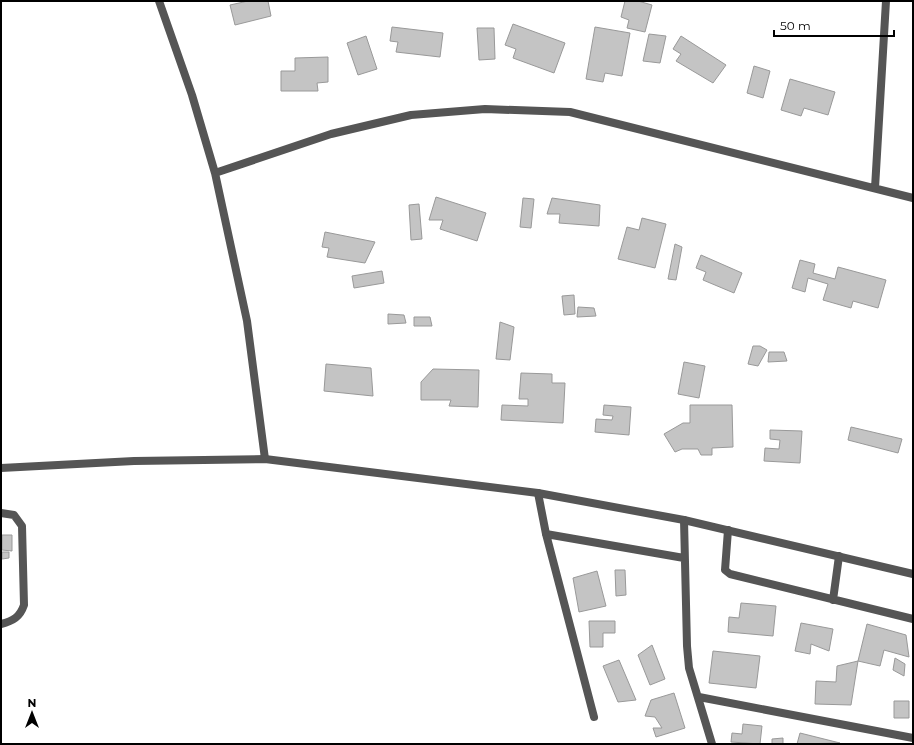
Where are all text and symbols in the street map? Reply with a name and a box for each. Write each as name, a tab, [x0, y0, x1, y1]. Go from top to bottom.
scale bar	[774, 12, 894, 38]
text: 50 m	[780, 18, 811, 33]
north arrow	[12, 693, 52, 733]
text: N	[28, 696, 36, 710]

